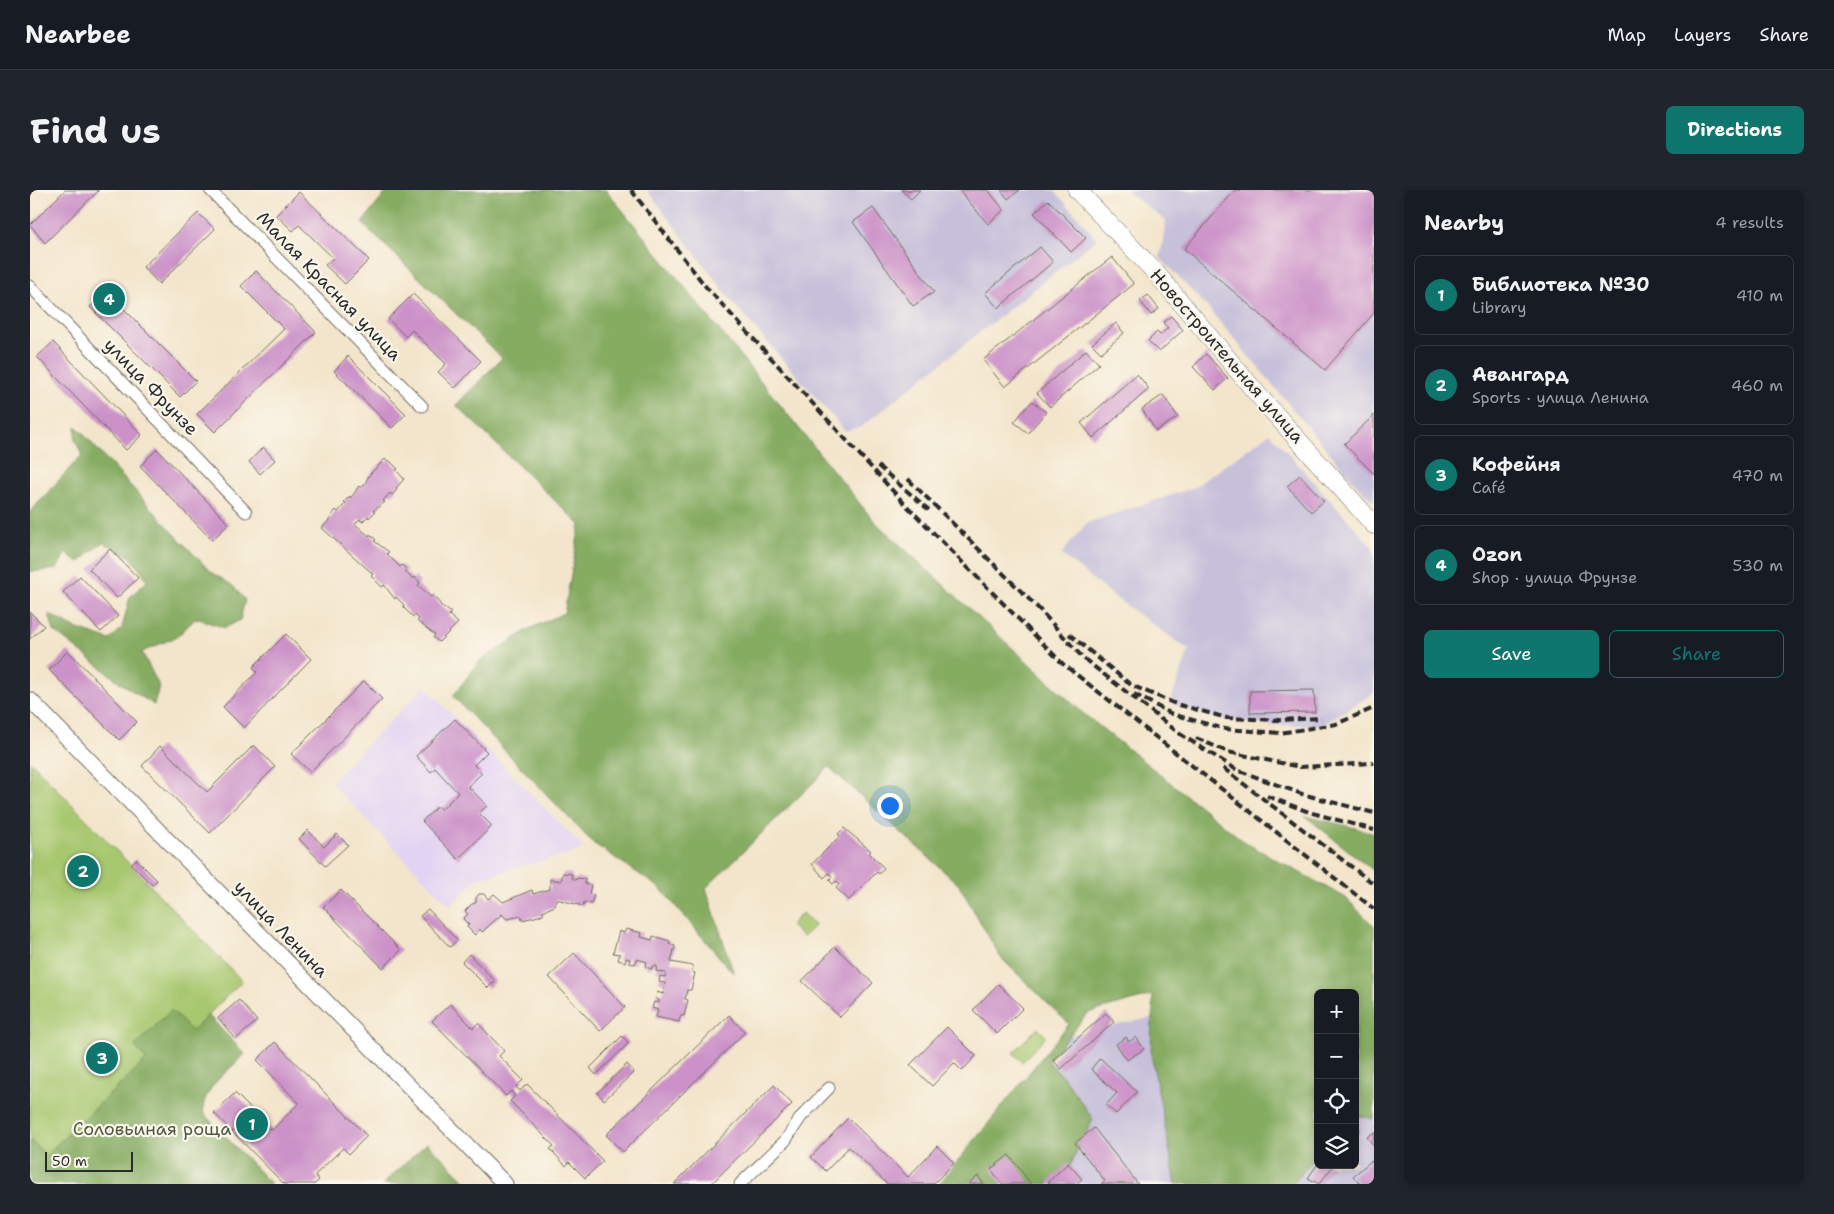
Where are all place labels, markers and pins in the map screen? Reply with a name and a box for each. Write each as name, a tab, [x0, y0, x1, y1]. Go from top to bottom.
pin: 4	[93, 280, 125, 318]
pin: 2	[67, 852, 99, 890]
pin: 3	[86, 1039, 118, 1077]
pin: 1	[236, 1105, 268, 1143]

